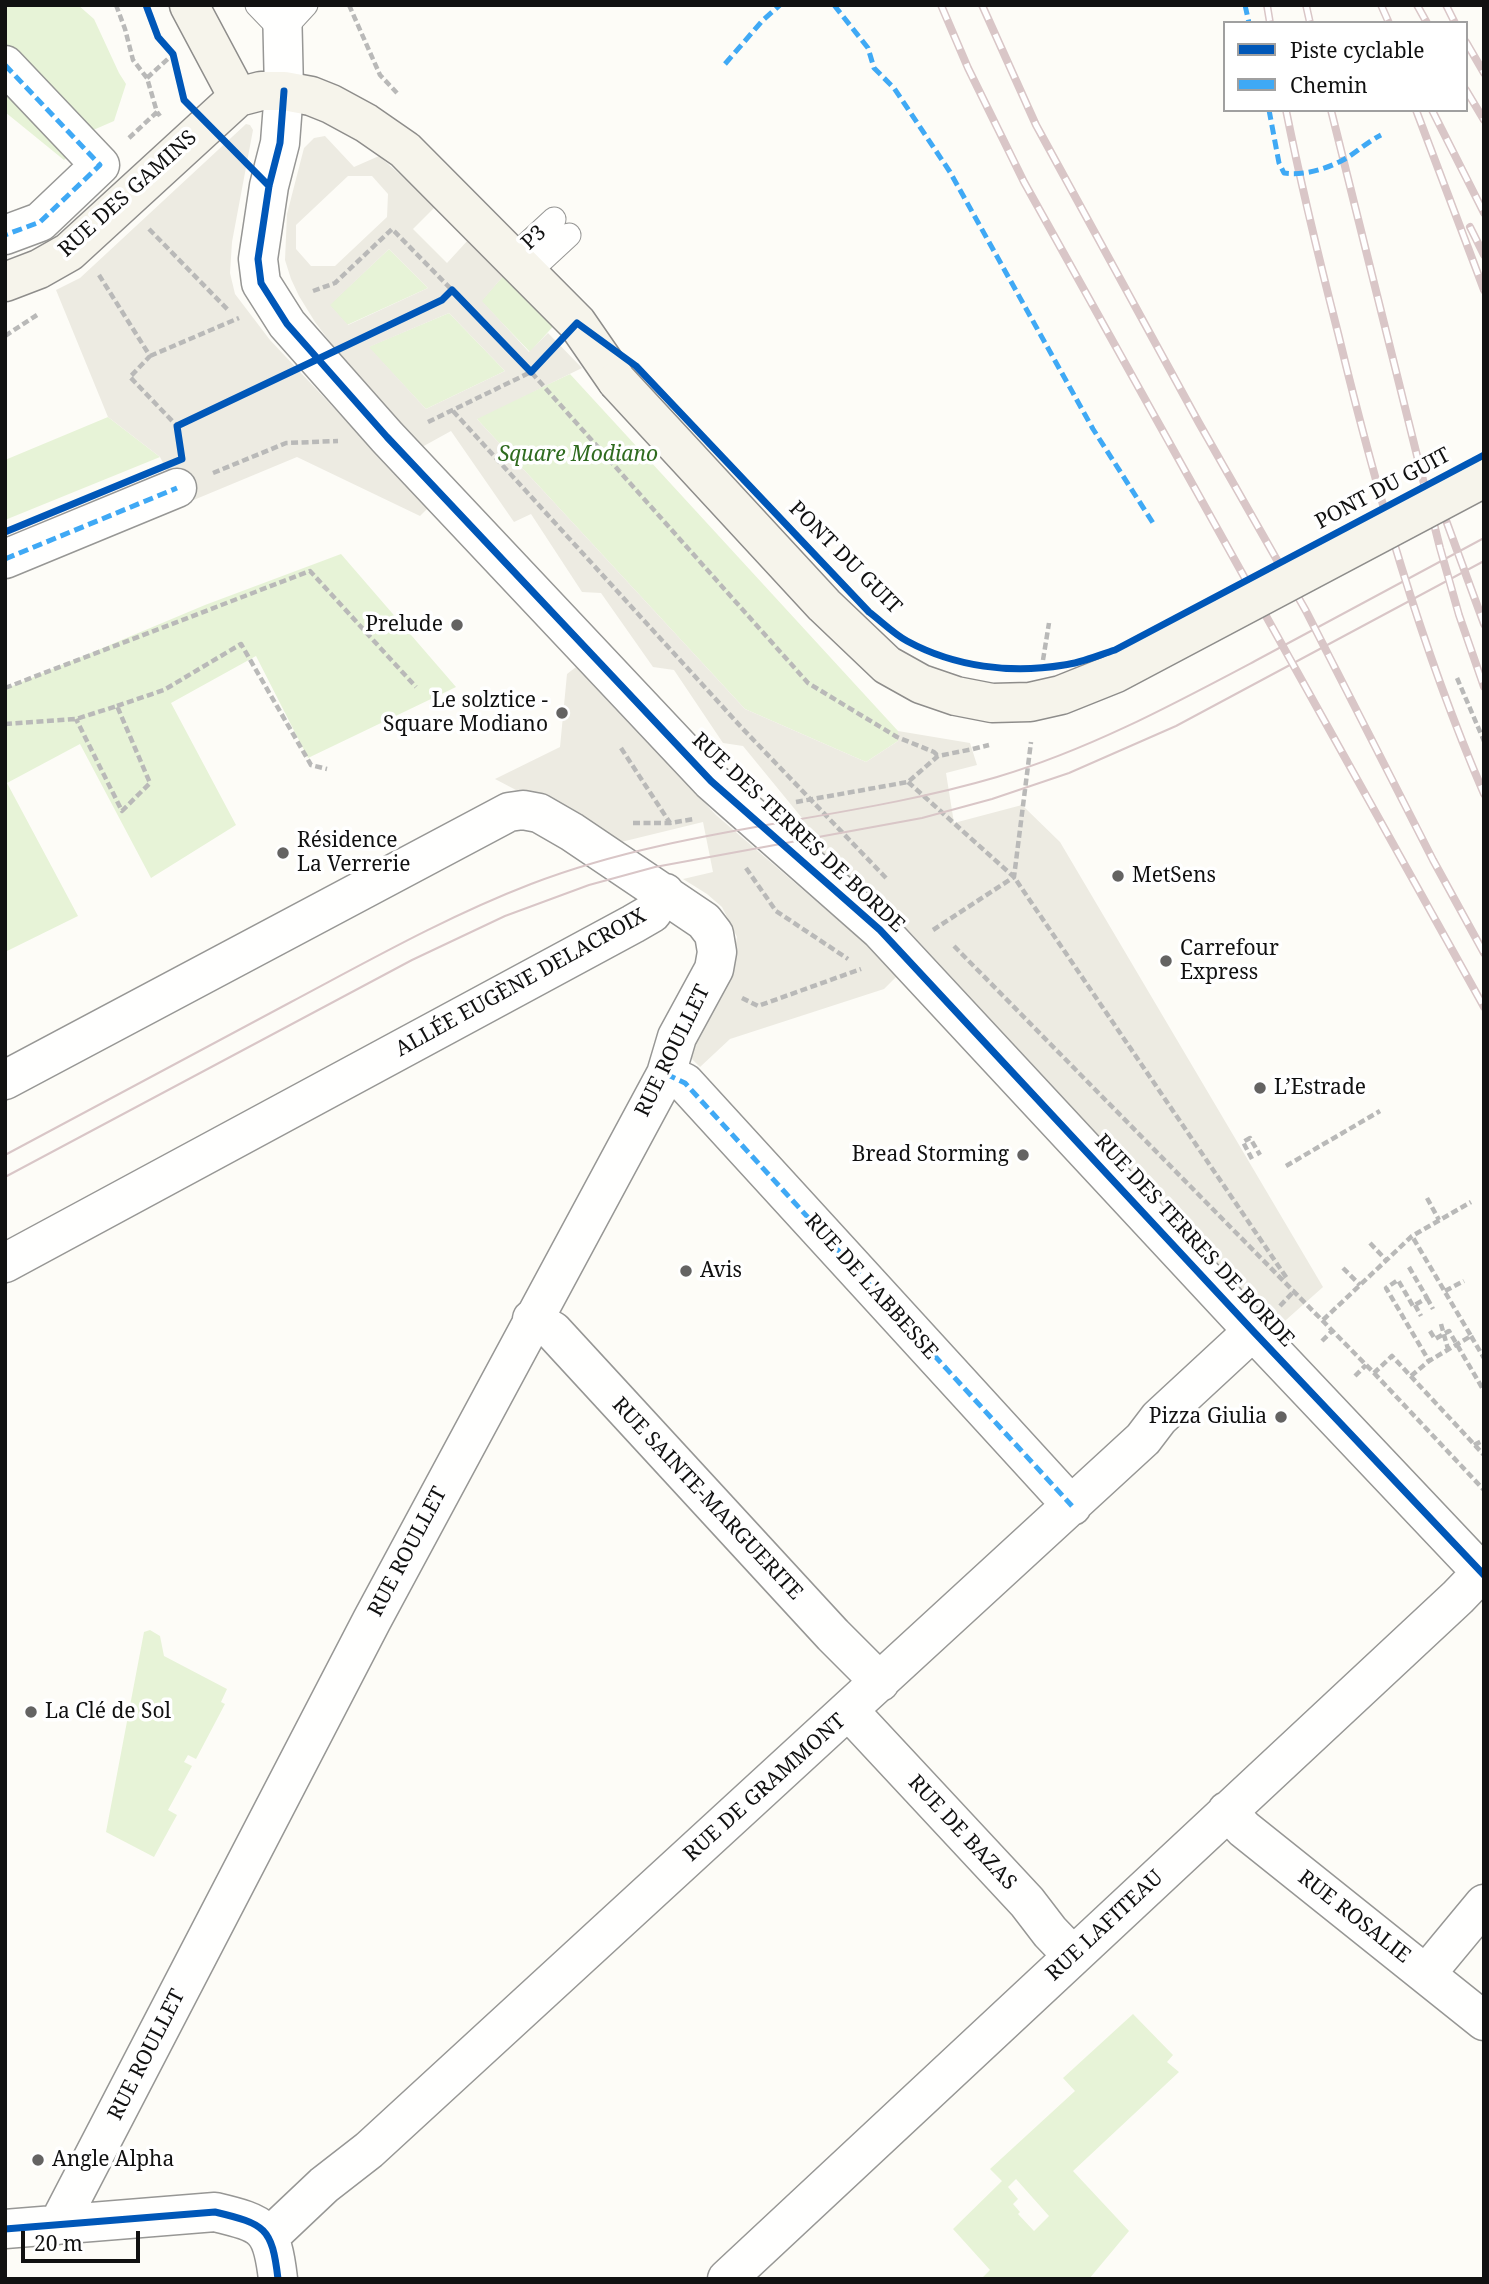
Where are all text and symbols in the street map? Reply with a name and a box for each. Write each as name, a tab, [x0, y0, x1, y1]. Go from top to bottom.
legend	[1223, 21, 1468, 112]
text: Piste cyclable	[1290, 36, 1424, 64]
text: Chemin	[1290, 71, 1368, 99]
street label: RUE DES GAMINS	[54, 125, 202, 263]
street label: P3	[516, 220, 552, 256]
park label: Square Modiano	[498, 442, 658, 468]
street label: PONT DU GUIT	[1311, 443, 1455, 535]
street label: PONT DU GUIT	[783, 496, 907, 620]
place label: Prelude	[365, 612, 443, 638]
marker: Prelude	[449, 617, 465, 633]
place label: Le solztice - Square Modiano	[383, 688, 548, 738]
marker: Le solztice - Square Modiano	[554, 705, 570, 721]
street label: RUE DES TERRES DE BORDE	[687, 728, 909, 938]
place label: Résidence La Verrerie	[297, 828, 410, 878]
marker: Résidence La Verrerie	[275, 845, 291, 861]
place label: MetSens	[1132, 863, 1216, 889]
marker: MetSens	[1110, 868, 1126, 884]
street label: ALLÉE EUGÈNE DELACROIX	[391, 903, 651, 1063]
place label: Carrefour Express	[1180, 936, 1279, 986]
marker: Carrefour Express	[1158, 953, 1174, 969]
street label: RUE ROULLET	[630, 981, 716, 1121]
place label: L’Estrade	[1274, 1075, 1366, 1101]
marker: L’Estrade	[1252, 1080, 1268, 1096]
street label: RUE DES TERRES DE BORDE	[1089, 1130, 1299, 1352]
place label: Bread Storming	[852, 1142, 1009, 1168]
marker: Bread Storming	[1015, 1147, 1031, 1163]
street label: RUE DE L'ABBESSE	[799, 1209, 943, 1365]
place label: Avis	[700, 1258, 742, 1284]
marker: Avis	[678, 1263, 694, 1279]
street label: RUE SAINTE-MARGUERITE	[607, 1393, 807, 1605]
place label: Pizza Giulia	[1149, 1404, 1267, 1430]
marker: Pizza Giulia	[1273, 1409, 1289, 1425]
street label: RUE ROULLET	[363, 1483, 453, 1621]
place label: La Clé de Sol	[45, 1699, 171, 1725]
marker: La Clé de Sol	[23, 1704, 39, 1720]
street label: RUE DE GRAMMONT	[679, 1709, 851, 1867]
street label: RUE DE BAZAS	[902, 1770, 1022, 1896]
street label: RUE LAFITEAU	[1041, 1865, 1169, 1987]
street label: RUE ROSALIE	[1293, 1865, 1415, 1969]
street label: RUE ROULLET	[103, 1985, 191, 2125]
place label: Angle Alpha	[52, 2147, 174, 2173]
marker: Angle Alpha	[30, 2152, 46, 2168]
scale bar	[24, 2218, 144, 2262]
text: 20 m	[34, 2229, 83, 2257]

